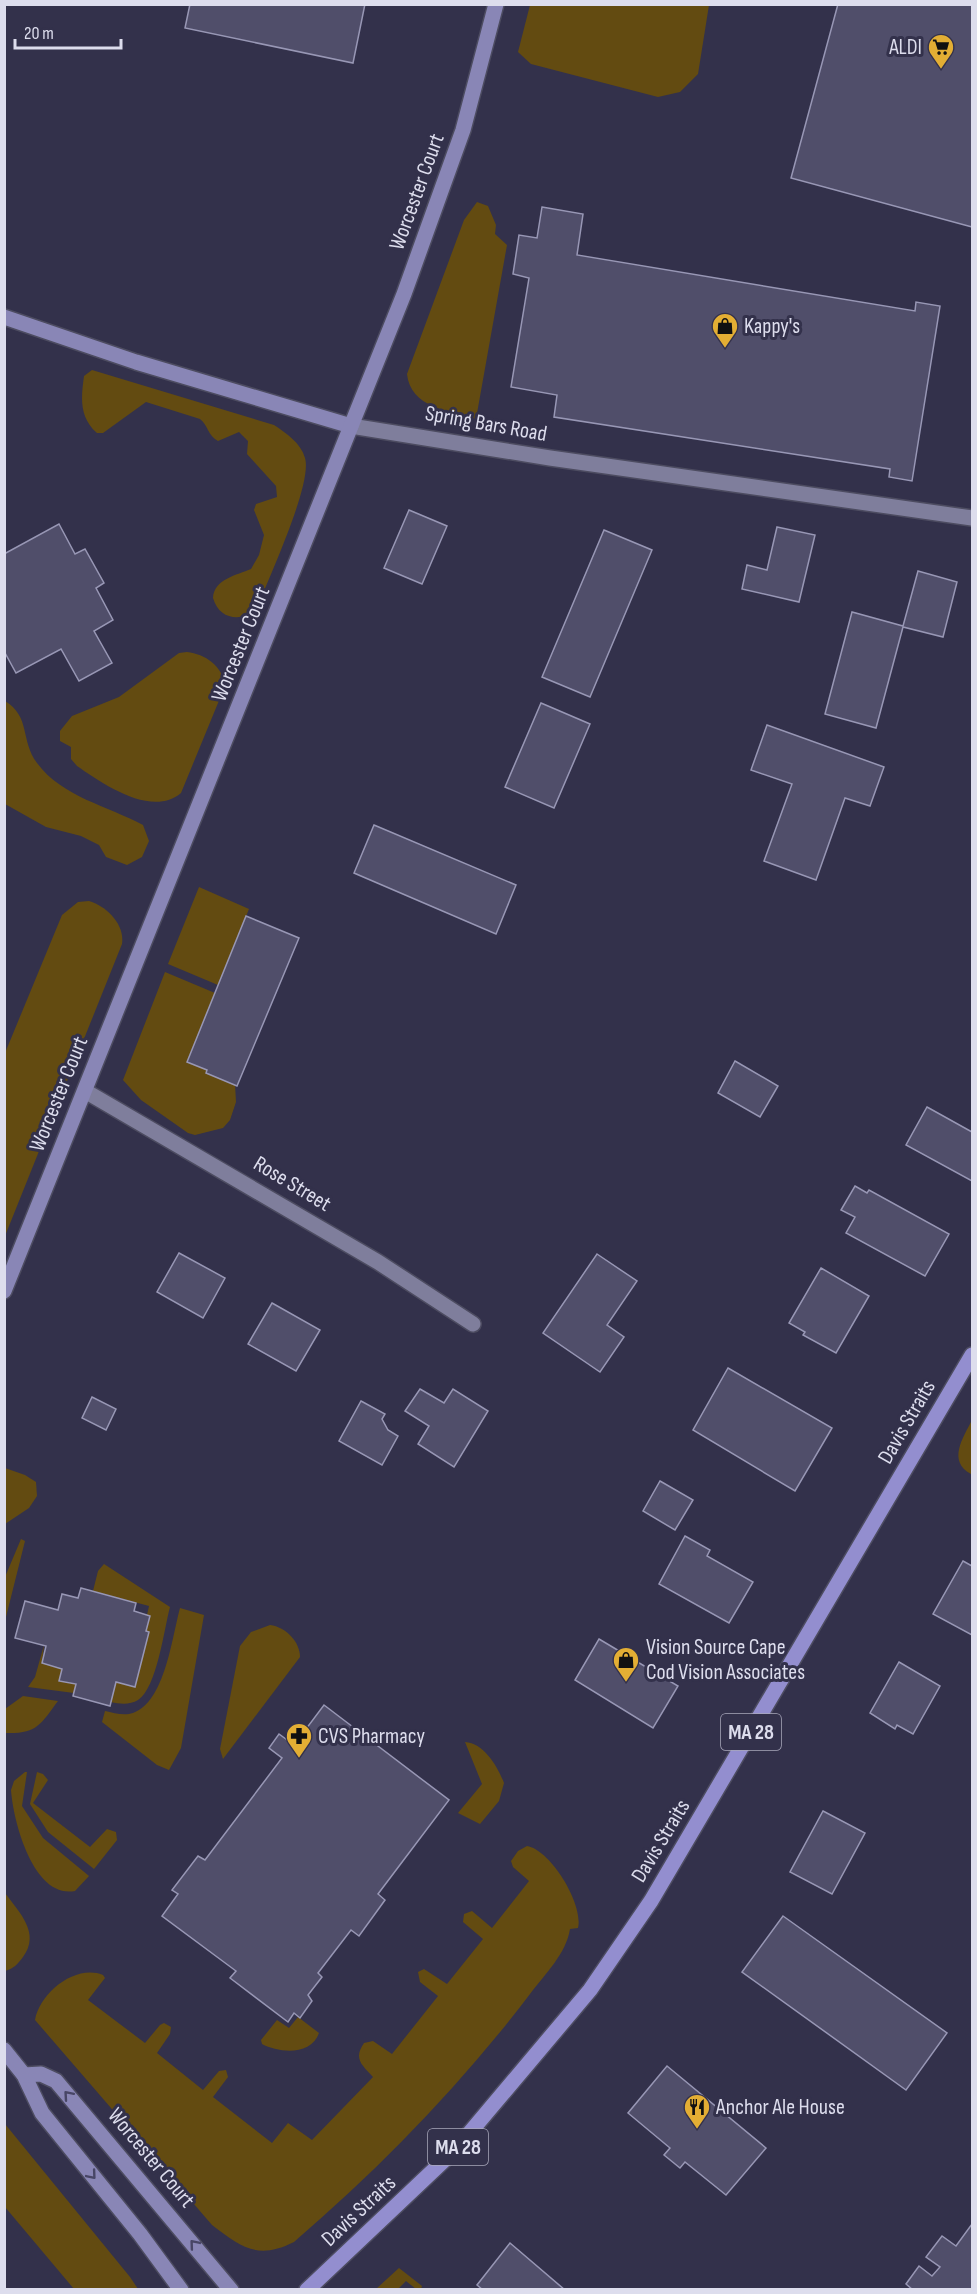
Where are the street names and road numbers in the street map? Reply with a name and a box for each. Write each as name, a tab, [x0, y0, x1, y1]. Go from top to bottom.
street label: Worcester Court	[383, 130, 451, 254]
street label: Spring Bars Road	[423, 400, 549, 448]
street label: Worcester Court	[206, 582, 276, 706]
street label: Worcester Court	[24, 1032, 94, 1156]
street label: Rose Street	[248, 1150, 336, 1218]
street label: Davis Straits	[872, 1375, 942, 1469]
road number: MA 28	[721, 1714, 781, 1750]
street label: Davis Straits	[626, 1794, 696, 1887]
street label: Worcester Court	[102, 2103, 201, 2214]
road number: MA 28	[428, 2129, 488, 2165]
street label: Davis Straits	[316, 2170, 402, 2252]

